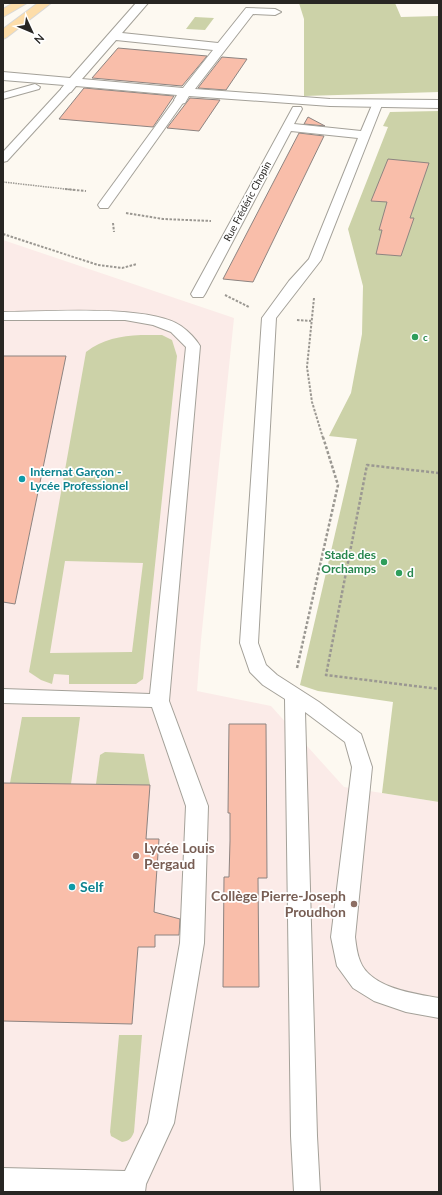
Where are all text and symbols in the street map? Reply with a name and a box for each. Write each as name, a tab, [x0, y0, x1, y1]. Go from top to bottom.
north arrow	[12, 12, 52, 52]
text: N	[32, 32, 47, 47]
street label: Rue Frédéric Chopin	[221, 159, 273, 243]
place label: c	[423, 331, 428, 343]
marker: c	[410, 332, 420, 342]
place label: Internat Garçon - Lycée Professionel	[30, 464, 128, 493]
marker: Internat Garçon - Lycée Professionel	[17, 474, 27, 484]
place label: Stade des Orchamps	[321, 547, 376, 576]
marker: Stade des Orchamps	[379, 557, 389, 567]
place label: d	[407, 565, 414, 580]
marker: d	[394, 568, 404, 578]
place label: Lycée Louis Pergaud	[144, 839, 215, 872]
marker: Lycée Louis Pergaud	[131, 851, 141, 861]
place label: Self	[80, 878, 104, 895]
marker: Self	[67, 882, 77, 892]
place label: Collège Pierre-Joseph Proudhon	[211, 887, 346, 920]
marker: Collège Pierre-Joseph Proudhon	[349, 899, 359, 909]

